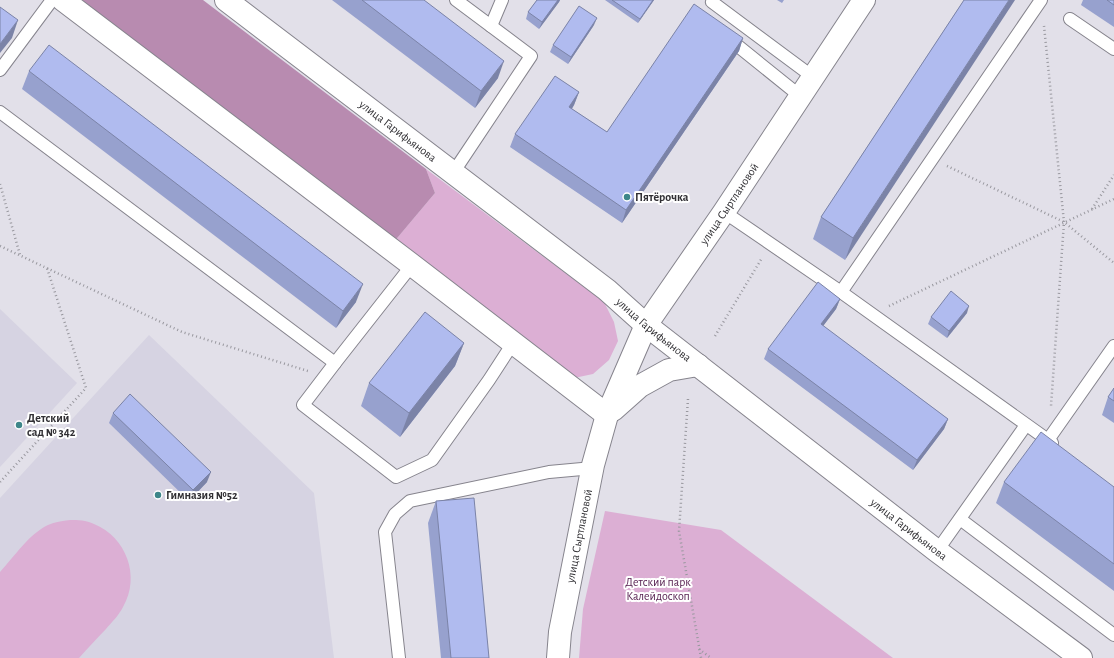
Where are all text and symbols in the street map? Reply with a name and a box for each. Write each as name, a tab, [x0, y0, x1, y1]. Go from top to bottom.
street label: улица Гарифьянова	[356, 97, 439, 164]
street label: улица Сыртлановой	[697, 161, 761, 248]
place label: Пятёрочка	[635, 191, 689, 203]
marker: Пятёрочка	[622, 192, 632, 202]
street label: улица Гарифьянова	[612, 295, 694, 364]
place label: Детский сад № 342	[27, 412, 76, 438]
marker: Детский сад № 342	[14, 420, 24, 430]
street label: улица Сыртлановой	[564, 488, 594, 585]
place label: Гимназия №52	[166, 489, 238, 501]
marker: Гимназия №52	[153, 490, 163, 500]
street label: улица Гарифьянова	[867, 495, 950, 563]
park label: Детский парк Калейдоскоп	[625, 576, 691, 602]

